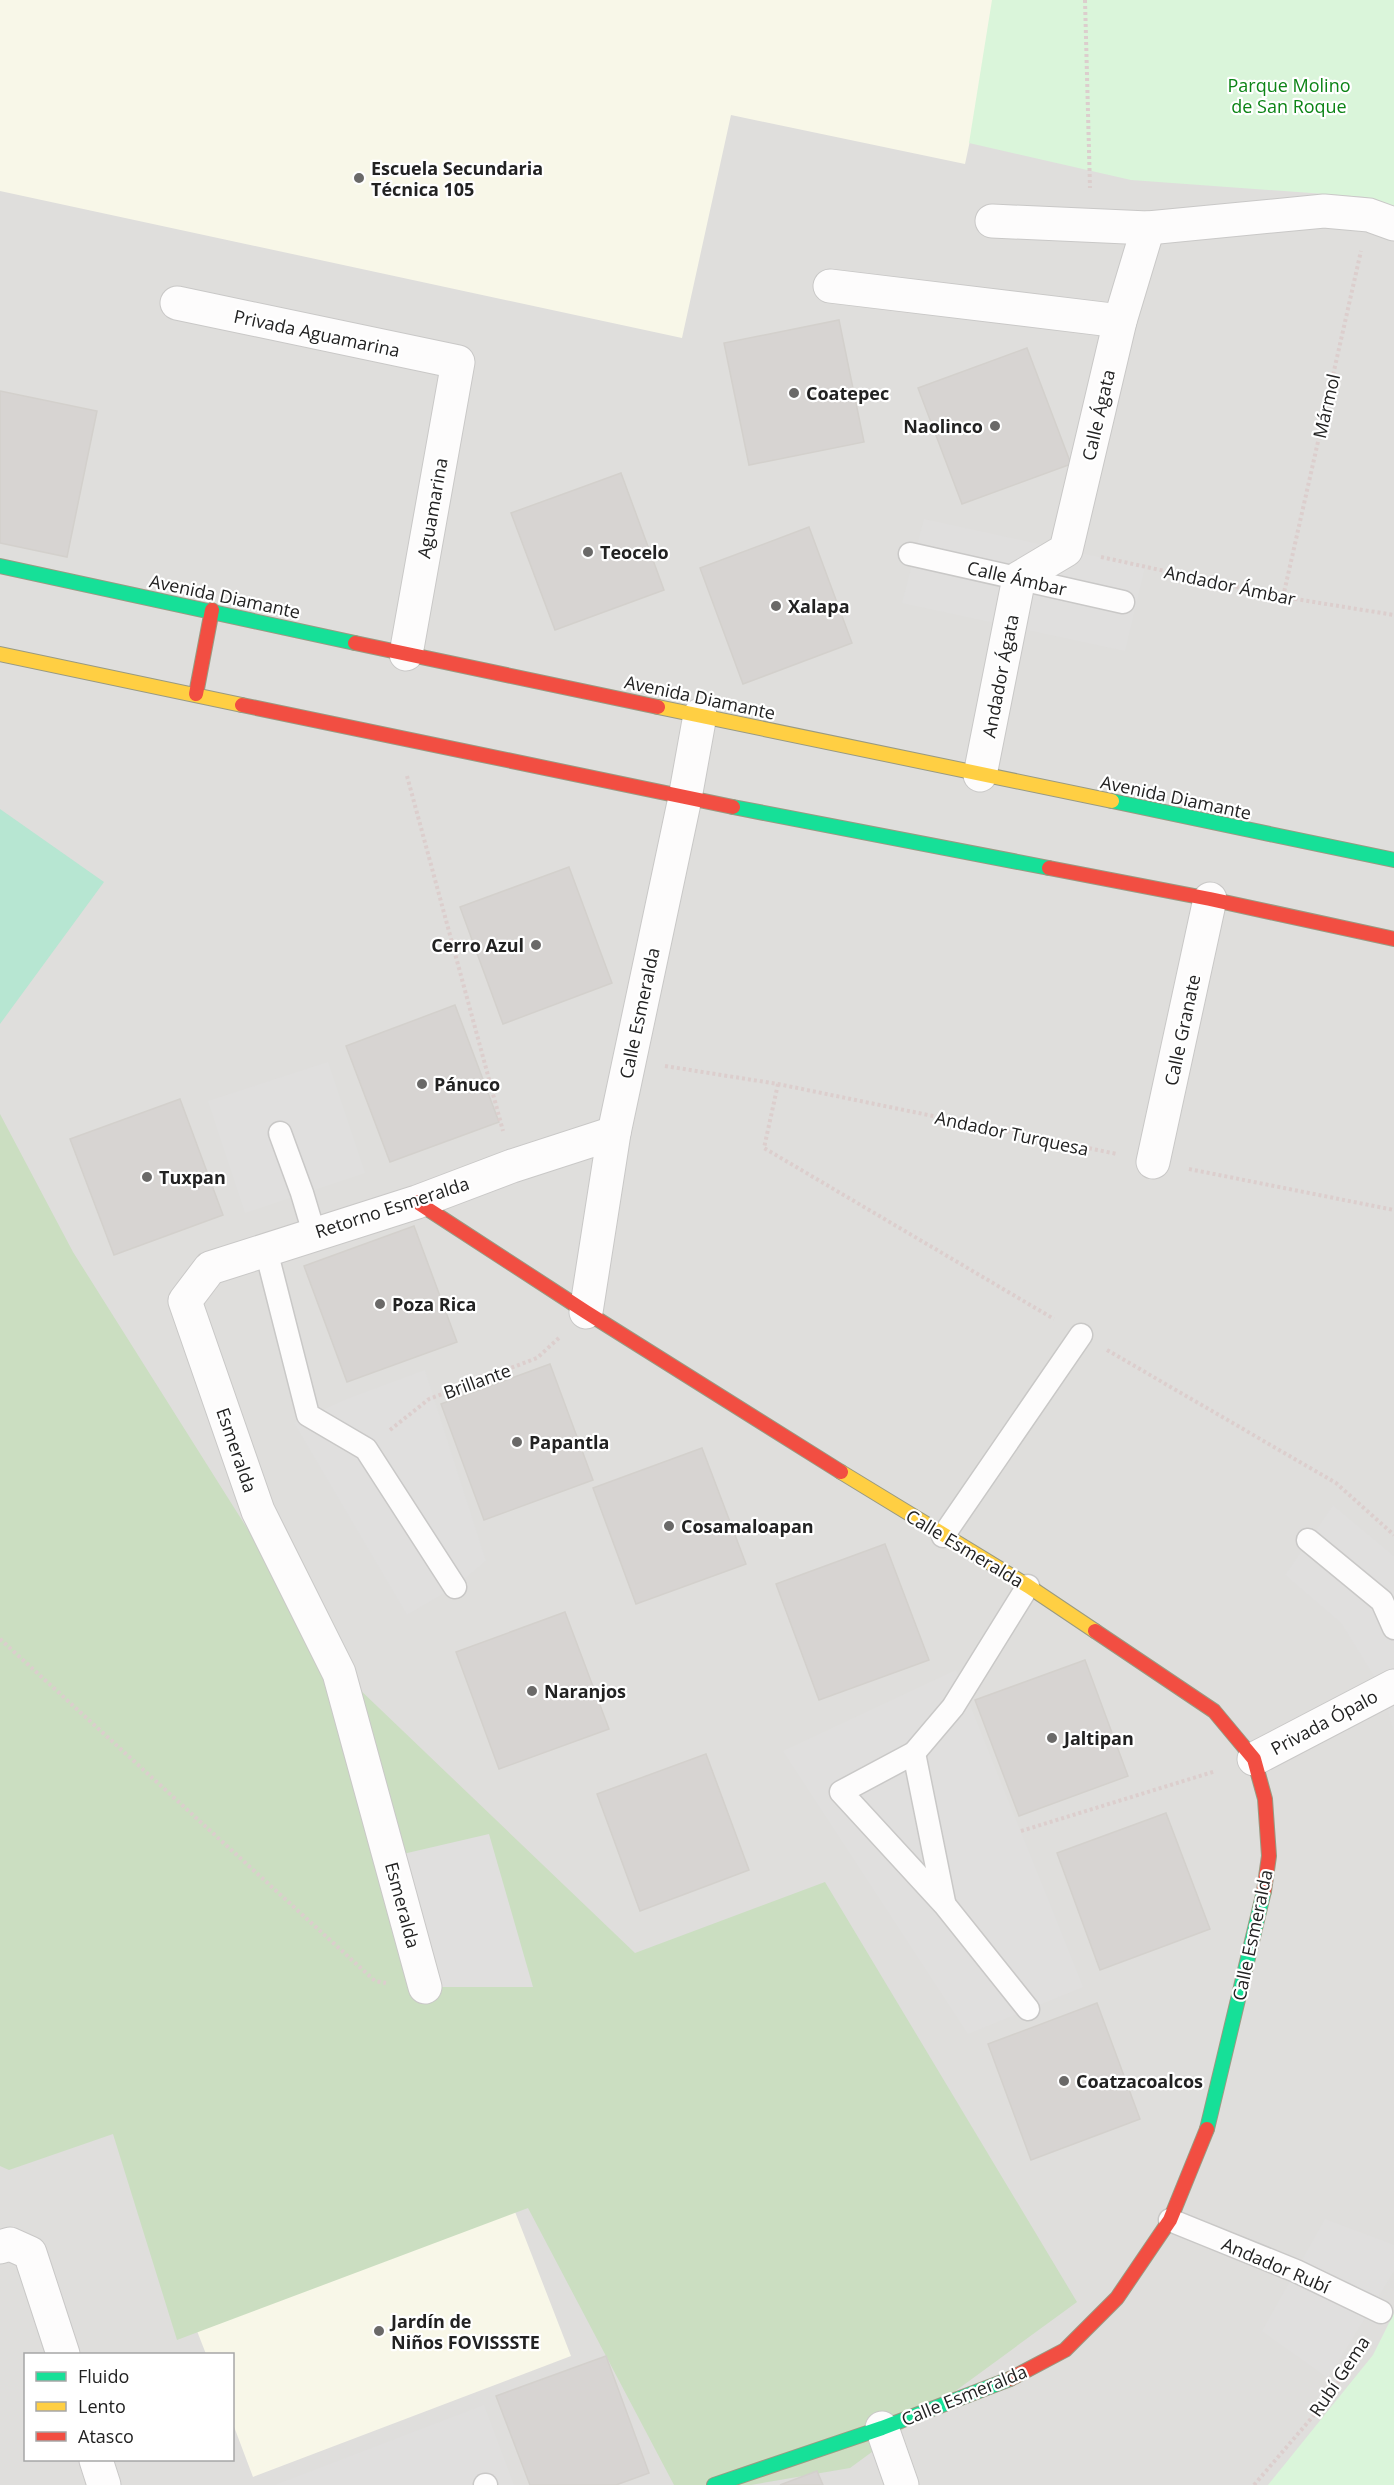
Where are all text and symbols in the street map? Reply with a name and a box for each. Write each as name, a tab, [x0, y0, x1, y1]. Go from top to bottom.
park label: Parque Molino de San Roque	[1228, 73, 1351, 118]
place label: Escuela Secundaria Técnica 105	[371, 156, 543, 201]
marker: Escuela Secundaria Técnica 105	[352, 171, 366, 185]
street label: Privada Aguamarina	[232, 304, 402, 362]
street label: Calle Ágata	[1076, 367, 1120, 463]
street label: Mármol	[1307, 371, 1345, 441]
place label: Coatepec	[806, 381, 889, 405]
marker: Coatepec	[787, 386, 801, 400]
place label: Naolinco	[903, 414, 983, 438]
marker: Naolinco	[988, 419, 1002, 433]
street label: Aguamarina	[411, 456, 453, 560]
place label: Teocelo	[600, 540, 669, 564]
marker: Teocelo	[581, 545, 595, 559]
street label: Calle Ámbar	[965, 555, 1070, 601]
street label: Andador Ámbar	[1162, 559, 1299, 611]
street label: Avenida Diamante	[147, 568, 303, 624]
place label: Xalapa	[788, 594, 850, 618]
marker: Xalapa	[769, 599, 783, 613]
street label: Andador Ágata	[976, 612, 1024, 740]
street label: Avenida Diamante	[622, 669, 778, 725]
street label: Avenida Diamante	[1098, 769, 1254, 825]
place label: Cerro Azul	[431, 933, 524, 957]
marker: Cerro Azul	[529, 938, 543, 952]
street label: Calle Esmeralda	[613, 945, 665, 1081]
street label: Calle Granate	[1158, 972, 1206, 1088]
place label: Pánuco	[434, 1072, 500, 1096]
marker: Pánuco	[415, 1077, 429, 1091]
street label: Andador Turquesa	[933, 1105, 1091, 1161]
place label: Tuxpan	[159, 1165, 226, 1189]
marker: Tuxpan	[140, 1170, 154, 1184]
street label: Retorno Esmeralda	[312, 1171, 472, 1243]
place label: Poza Rica	[392, 1292, 476, 1316]
marker: Poza Rica	[373, 1297, 387, 1311]
street label: Brillante	[440, 1358, 514, 1404]
street label: Esmeralda	[211, 1404, 263, 1496]
place label: Papantla	[529, 1430, 609, 1454]
marker: Papantla	[510, 1435, 524, 1449]
street label: Calle Esmeralda	[902, 1503, 1028, 1593]
place label: Cosamaloapan	[681, 1514, 814, 1538]
marker: Cosamaloapan	[662, 1519, 676, 1533]
place label: Naranjos	[544, 1679, 626, 1703]
marker: Naranjos	[525, 1684, 539, 1698]
street label: Privada Ópalo	[1266, 1684, 1382, 1760]
place label: Jaltipan	[1062, 1726, 1134, 1750]
marker: Jaltipan	[1045, 1731, 1059, 1745]
street label: Esmeralda	[380, 1859, 426, 1951]
street label: Calle Esmeralda	[1226, 1867, 1278, 2003]
place label: Coatzacoalcos	[1076, 2069, 1203, 2093]
marker: Coatzacoalcos	[1057, 2074, 1071, 2088]
street label: Andador Rubí	[1218, 2231, 1334, 2299]
place label: Jardín de Niños FOVISSSTE	[389, 2309, 540, 2354]
marker: Jardín de Niños FOVISSSTE	[372, 2324, 386, 2338]
street label: Rubí Gema	[1303, 2331, 1375, 2421]
legend	[24, 2353, 234, 2461]
street label: Calle Esmeralda	[898, 2359, 1030, 2431]
text: Fluido	[78, 2364, 129, 2388]
text: Lento	[78, 2394, 126, 2418]
text: Atasco	[78, 2424, 134, 2448]

